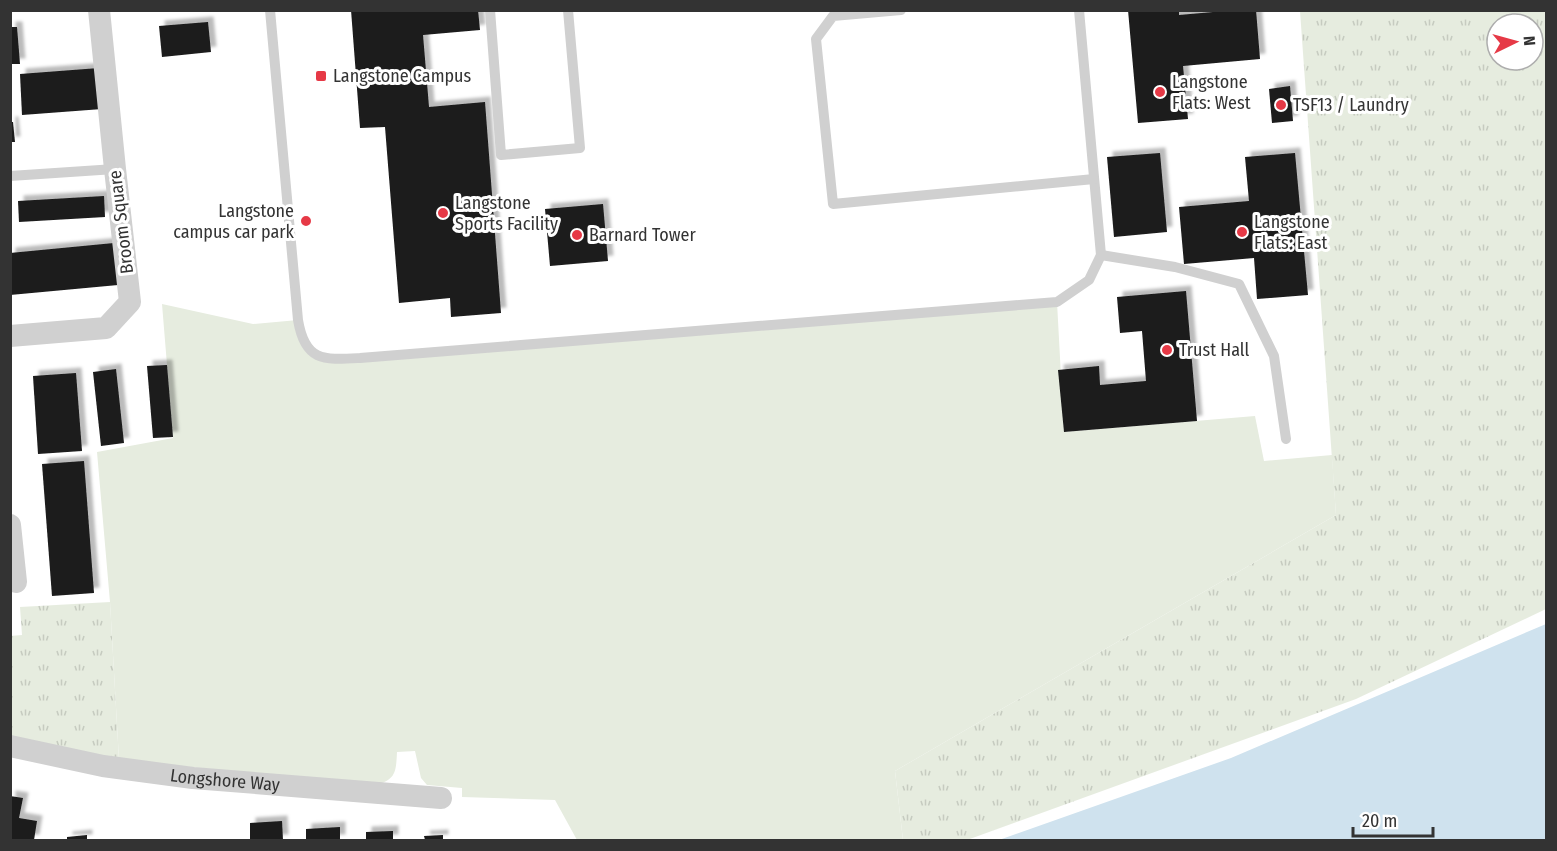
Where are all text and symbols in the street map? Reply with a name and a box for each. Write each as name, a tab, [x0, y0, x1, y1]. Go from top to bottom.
north arrow	[1485, 12, 1545, 72]
text: N	[1520, 35, 1539, 46]
place label: Langstone Campus	[333, 65, 471, 87]
marker: Langstone Campus	[314, 69, 328, 83]
place label: Langstone Flats: West	[1172, 71, 1251, 114]
marker: Langstone Flats: West	[1153, 85, 1167, 99]
place label: TSF13 / Laundry	[1293, 94, 1409, 116]
marker: TSF13 / Laundry	[1274, 98, 1288, 112]
street label: Broom Square	[104, 169, 138, 275]
place label: Langstone Sports Facility	[455, 192, 558, 235]
place label: Langstone campus car park	[173, 200, 295, 243]
marker: Langstone Sports Facility	[436, 206, 450, 220]
place label: Langstone Flats: East	[1254, 211, 1330, 254]
marker: Langstone campus car park	[299, 214, 313, 228]
place label: Barnard Tower	[589, 224, 696, 246]
marker: Langstone Flats: East	[1235, 225, 1249, 239]
marker: Barnard Tower	[570, 228, 584, 242]
place label: Trust Hall	[1179, 339, 1250, 361]
marker: Trust Hall	[1160, 343, 1174, 357]
street label: Longshore Way	[169, 764, 281, 796]
scale bar	[1353, 800, 1432, 838]
text: 20 m	[1362, 810, 1397, 832]

